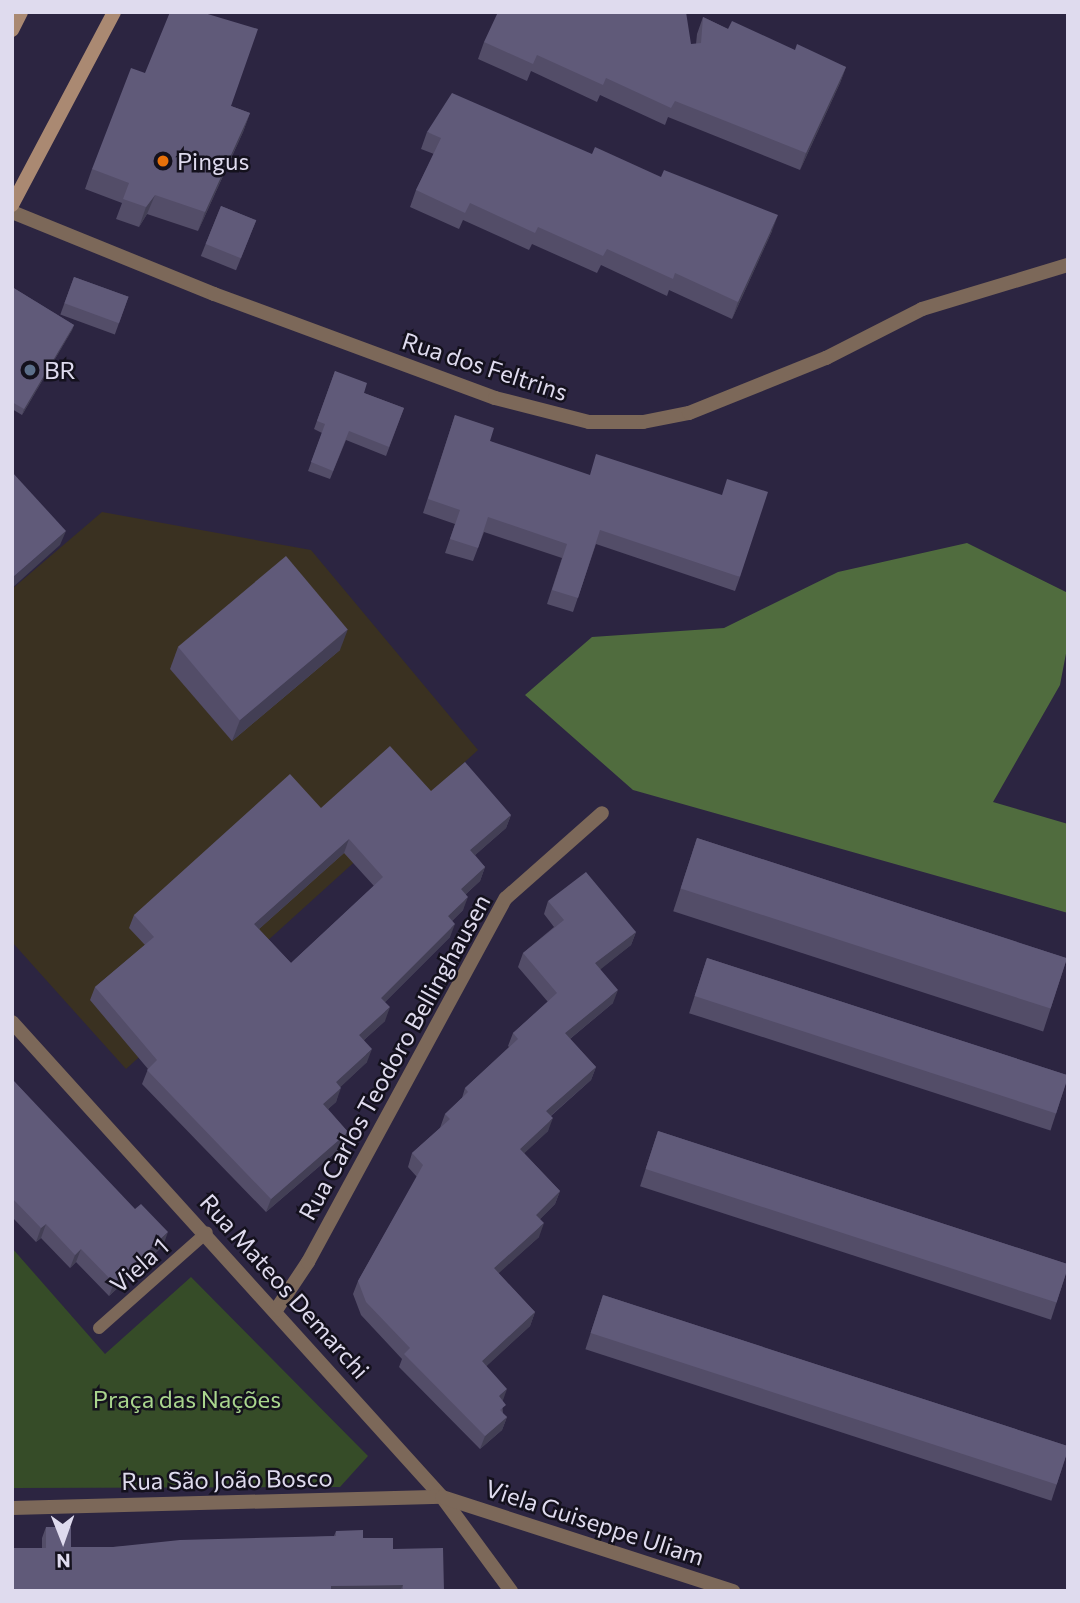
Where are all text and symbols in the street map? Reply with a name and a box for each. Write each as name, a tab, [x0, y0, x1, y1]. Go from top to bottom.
place label: Pingus	[177, 147, 249, 175]
marker: Pingus	[155, 153, 171, 169]
street label: Rua dos Feltrins	[399, 326, 571, 406]
place label: BR	[44, 356, 76, 384]
marker: BR	[22, 362, 38, 378]
street label: Rua Carlos Teodoro Bellinghausen	[292, 889, 496, 1225]
street label: Rua Mateos Demarchi	[194, 1188, 376, 1384]
street label: Viela 1	[104, 1231, 174, 1299]
park label: Praça das Nações	[93, 1385, 281, 1413]
street label: Rua São João Bosco	[121, 1463, 333, 1495]
street label: Viela Guiseppe Uliam	[482, 1473, 708, 1571]
north arrow	[28, 1505, 98, 1575]
text: N	[56, 1550, 71, 1573]

